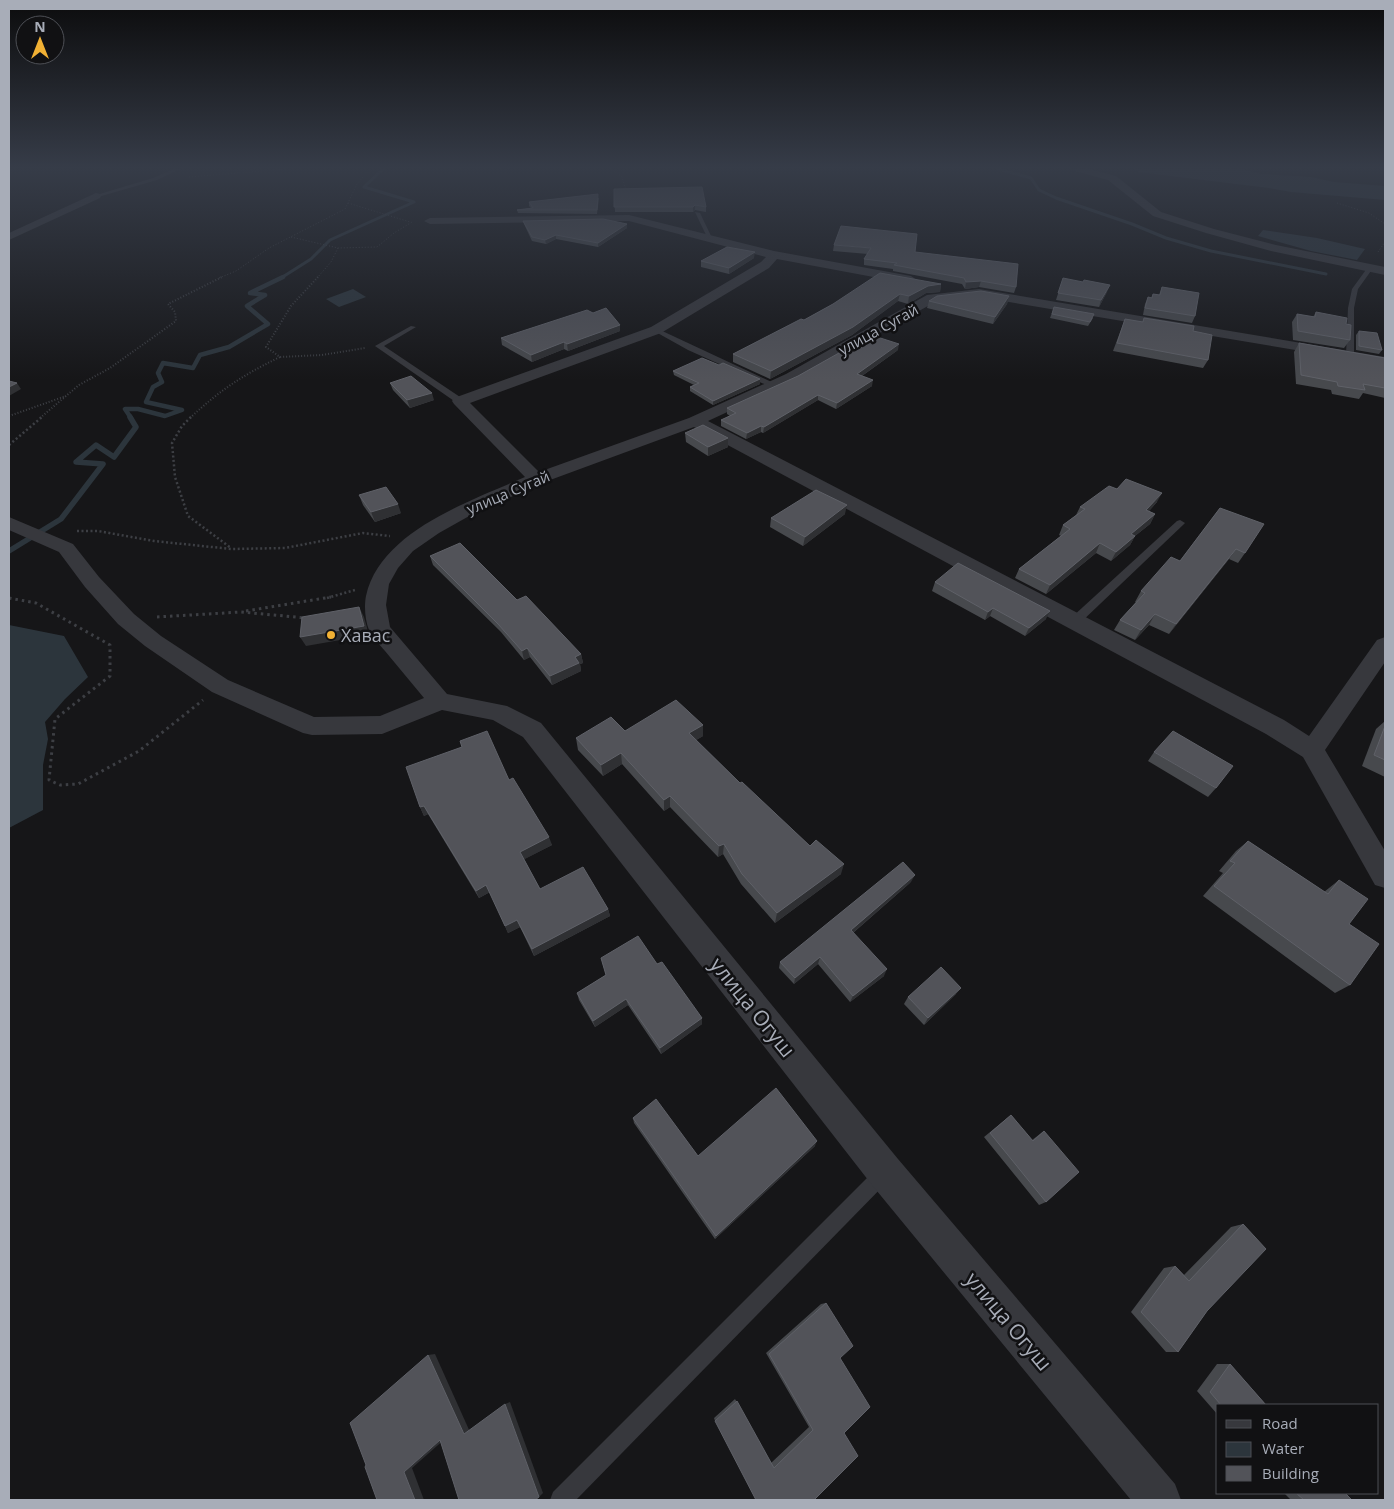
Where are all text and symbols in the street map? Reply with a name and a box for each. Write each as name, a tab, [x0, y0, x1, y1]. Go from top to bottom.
north arrow	[15, 15, 65, 65]
text: N	[34, 17, 46, 36]
street label: улица Сугай	[834, 299, 922, 359]
street label: улица Сугай	[463, 465, 553, 519]
place label: Хавас	[341, 623, 391, 647]
marker: Хавас	[325, 629, 337, 641]
street label: улица Огуш	[704, 951, 802, 1063]
street label: улица Огуш	[959, 1266, 1059, 1376]
legend	[1216, 1404, 1379, 1494]
text: Road	[1262, 1413, 1298, 1433]
text: Water	[1262, 1438, 1304, 1458]
text: Building	[1262, 1463, 1319, 1483]

